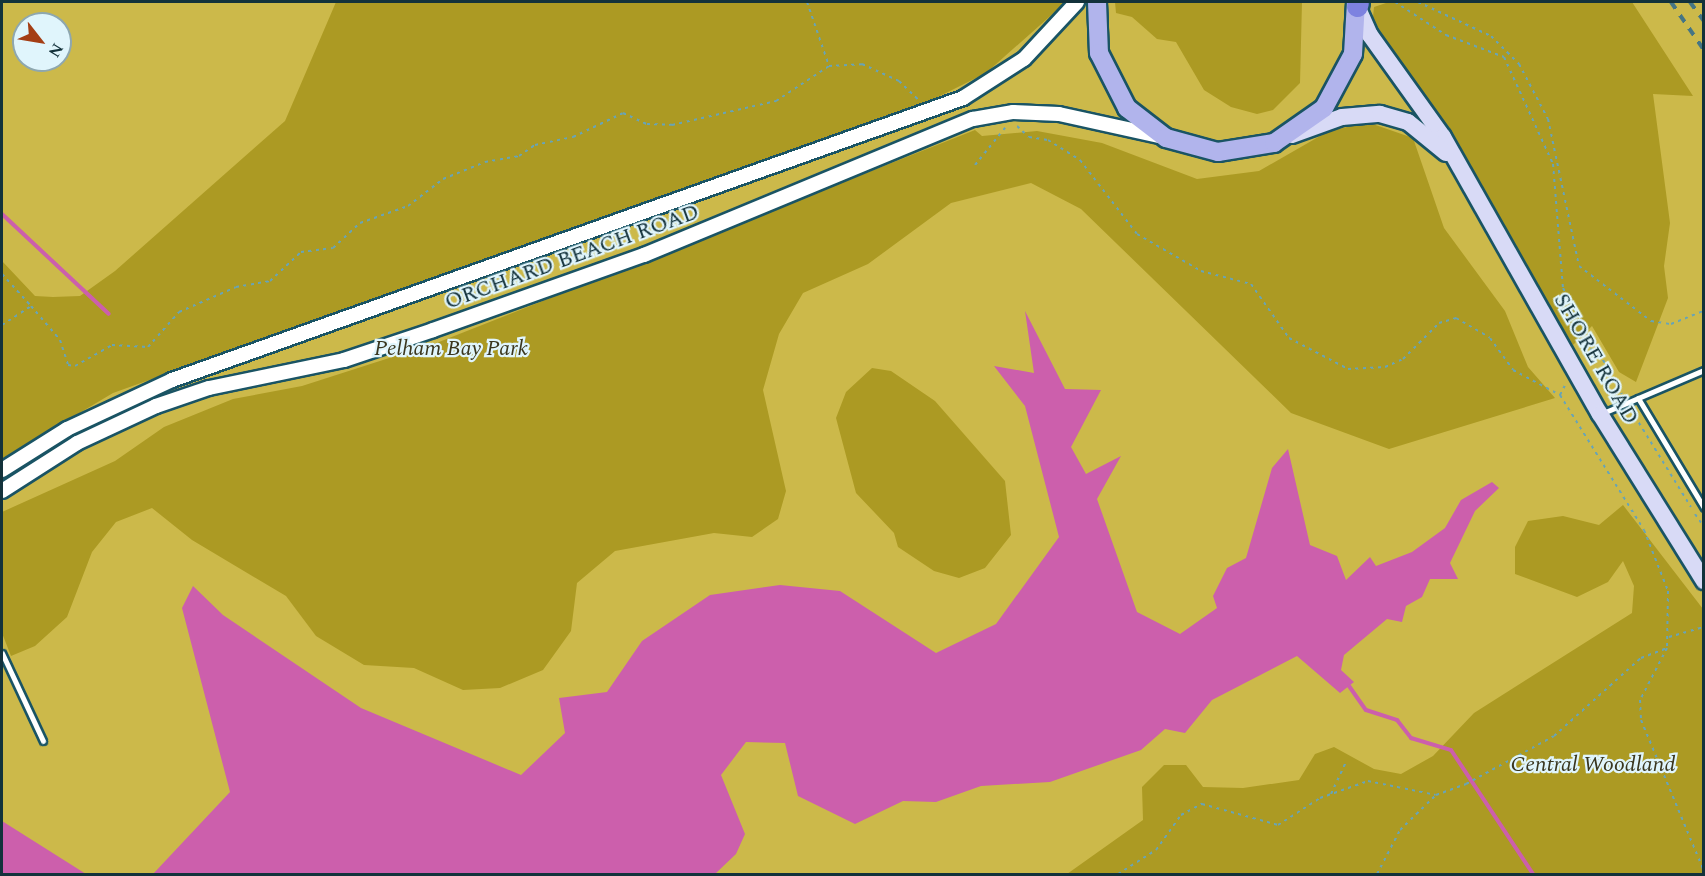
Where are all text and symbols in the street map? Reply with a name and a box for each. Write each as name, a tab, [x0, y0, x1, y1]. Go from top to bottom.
north arrow	[12, 12, 72, 72]
text: N	[42, 38, 69, 62]
street label: ORCHARD BEACH ROAD	[441, 199, 703, 315]
street label: SHORE ROAD	[1548, 289, 1644, 429]
park label: Pelham Bay Park	[374, 336, 528, 362]
park label: Central Woodland	[1510, 752, 1676, 778]

